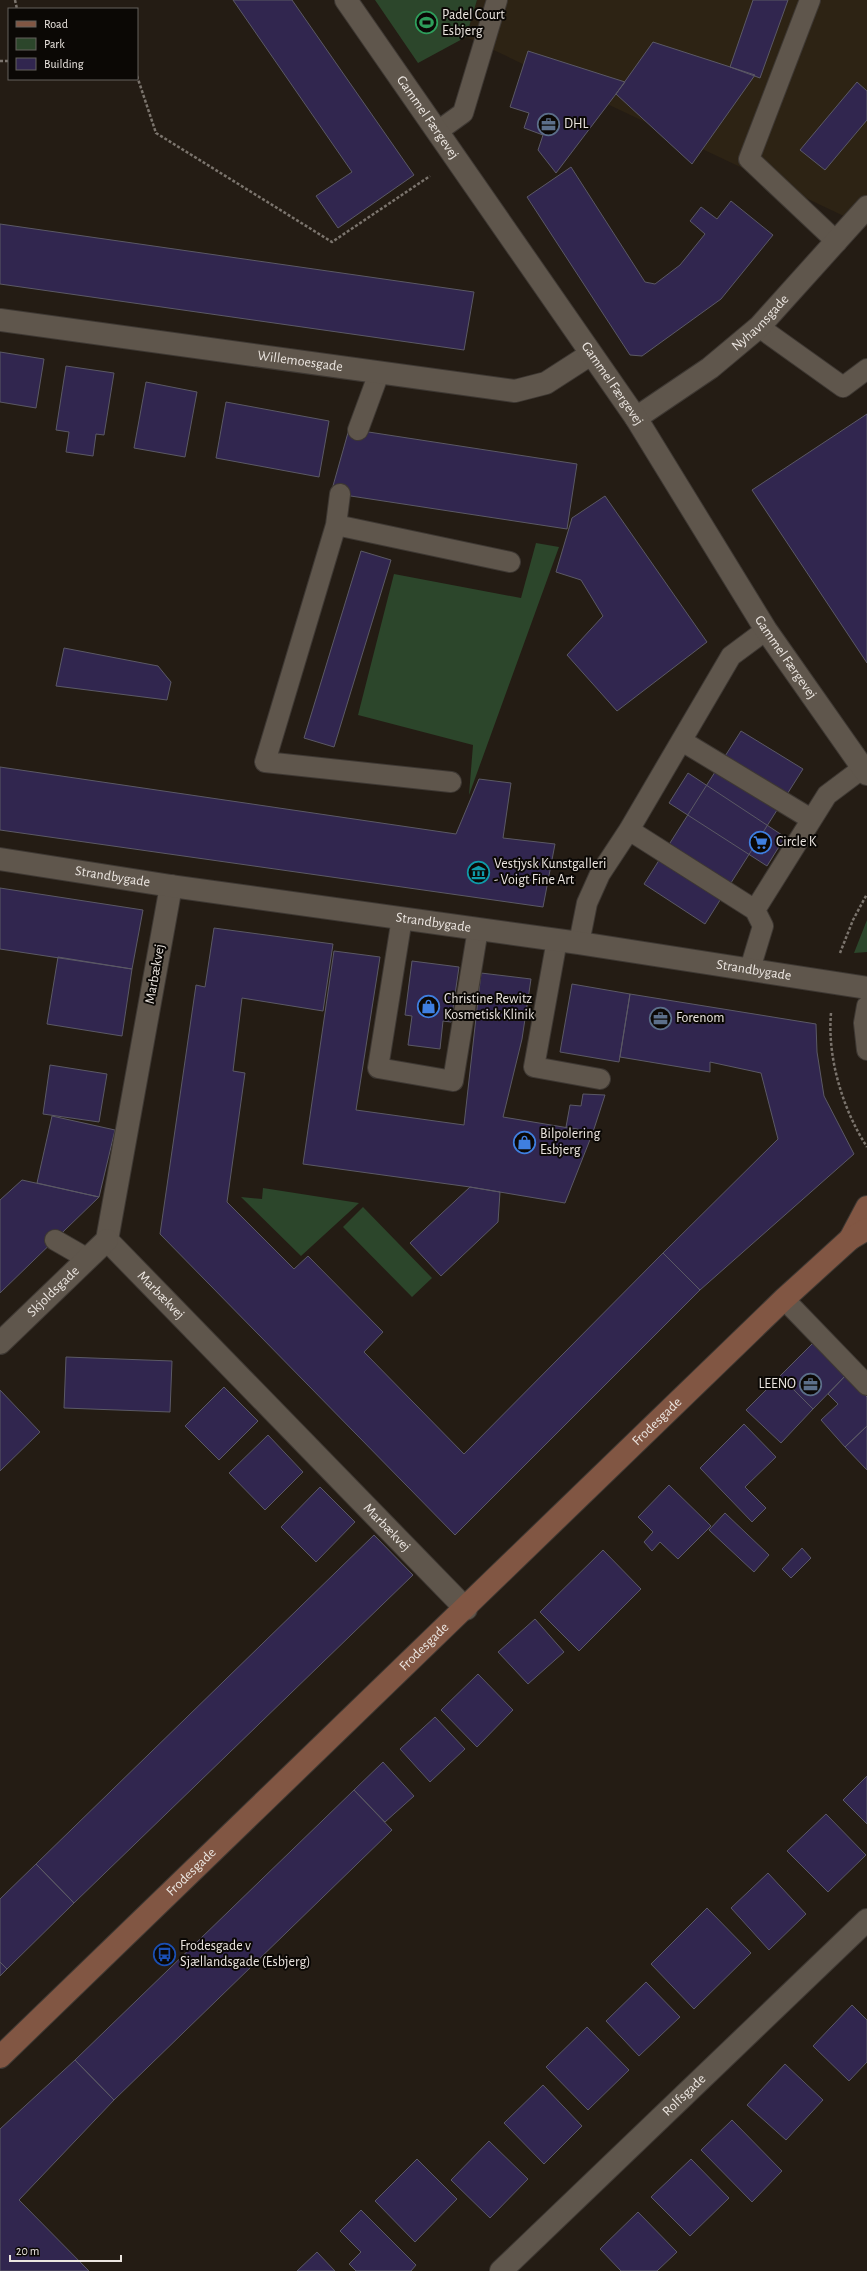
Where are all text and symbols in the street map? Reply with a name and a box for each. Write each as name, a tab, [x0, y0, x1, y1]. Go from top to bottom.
legend	[8, 8, 138, 80]
place label: Padel Court Esbjerg	[442, 8, 505, 38]
sports icon: Padel Court Esbjerg	[414, 10, 440, 36]
text: Road	[44, 18, 68, 30]
text: Park	[44, 38, 65, 50]
text: Building	[44, 58, 84, 70]
street label: Gammel Færgevej	[394, 73, 461, 162]
office icon: DHL	[536, 111, 562, 137]
place label: DHL	[564, 117, 589, 131]
street label: Nyhavnsgade	[729, 292, 791, 354]
street label: Gammel Færgevej	[579, 339, 646, 428]
street label: Willemoesgade	[257, 349, 344, 374]
street label: Gammel Færgevej	[752, 613, 819, 702]
supermarket icon: Circle K	[747, 829, 773, 855]
place label: Circle K	[776, 835, 817, 849]
place label: Vestjysk Kunstgalleri - Voigt Fine Art	[494, 857, 606, 887]
museum icon: Vestjysk Kunstgalleri - Voigt Fine Art	[465, 859, 491, 885]
street label: Strandbygade	[74, 864, 151, 890]
street label: Strandbygade	[395, 910, 472, 935]
street label: Marbækvej	[143, 943, 167, 1005]
street label: Strandbygade	[715, 958, 792, 983]
place label: Christine Rewitz Kosmetisk Klinik	[444, 992, 535, 1022]
shop icon: Christine Rewitz Kosmetisk Klinik	[416, 994, 442, 1020]
office icon: Forenom	[648, 1005, 674, 1031]
place label: Forenom	[676, 1011, 724, 1025]
place label: Bilpolering Esbjerg	[540, 1127, 600, 1157]
shop icon: Bilpolering Esbjerg	[512, 1129, 538, 1155]
street label: Skjoldsgade	[25, 1264, 82, 1320]
street label: Marbækvej	[135, 1269, 187, 1322]
office icon: LEENO	[798, 1371, 824, 1397]
place label: LEENO	[758, 1377, 796, 1391]
street label: Frodesgade	[630, 1395, 685, 1449]
street label: Marbækvej	[361, 1501, 413, 1554]
street label: Frodesgade	[397, 1620, 452, 1674]
street label: Frodesgade	[164, 1845, 219, 1899]
place label: Frodesgade v Sjællandsgade (Esbjerg)	[180, 1939, 311, 1969]
bus stop icon: Frodesgade v Sjællandsgade (Esbjerg)	[151, 1941, 177, 1967]
street label: Rolfsgade	[660, 2071, 709, 2119]
scale bar	[10, 2237, 121, 2263]
text: 20 m	[16, 2245, 39, 2257]

